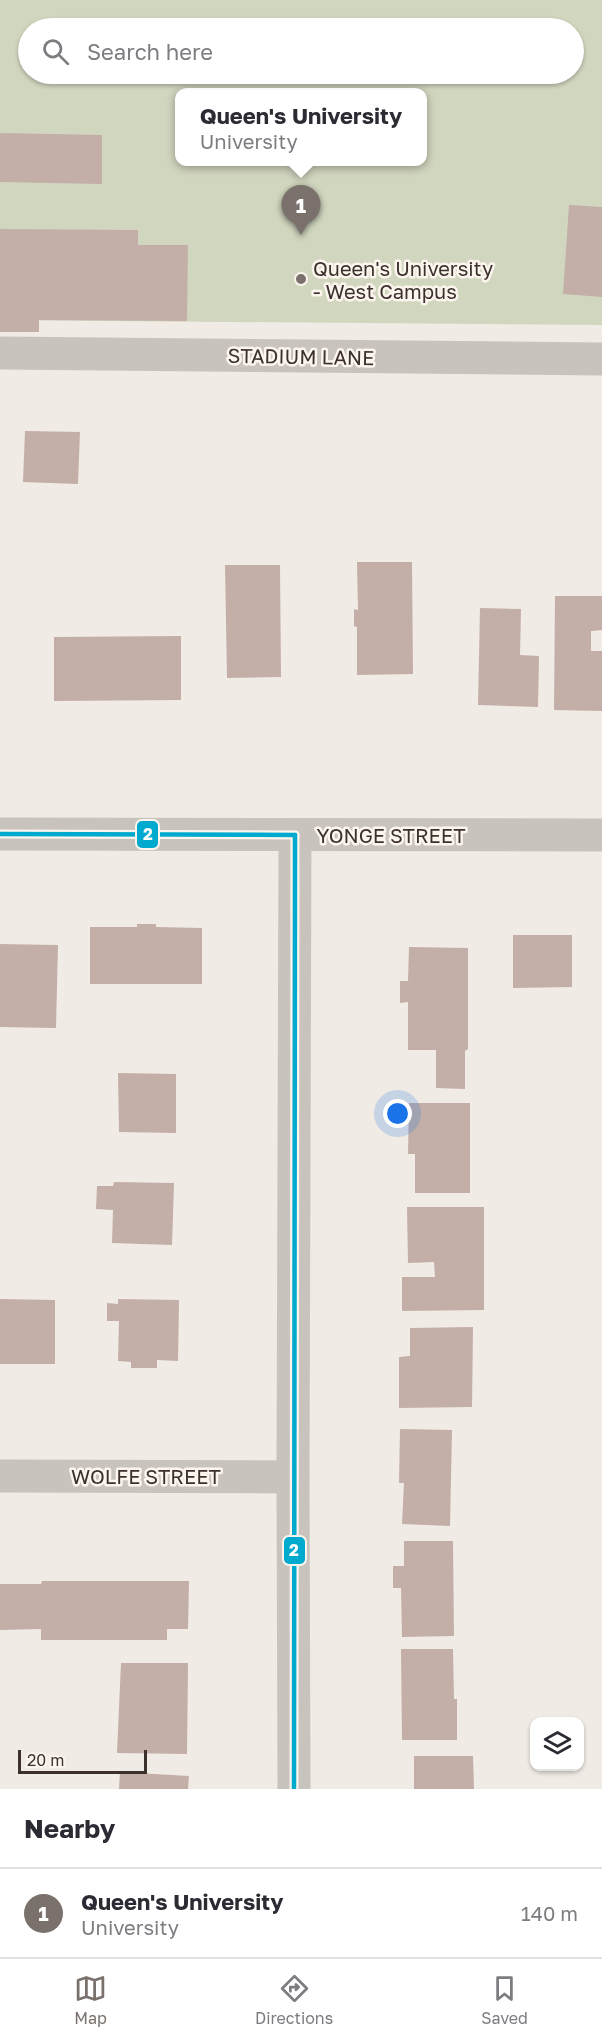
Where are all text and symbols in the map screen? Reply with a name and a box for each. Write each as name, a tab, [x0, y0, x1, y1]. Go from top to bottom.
search box	[18, 18, 584, 84]
icon: search	[39, 35, 72, 68]
text: Search here	[87, 38, 213, 65]
popup	[175, 88, 427, 166]
text: Queen's University	[200, 102, 402, 129]
text: University	[200, 129, 298, 153]
pin: 1	[282, 186, 320, 235]
place label: Queen's University - West Campus	[313, 256, 493, 303]
marker: Queen's University - West Campus	[294, 272, 308, 286]
street label: STADIUM LANE	[227, 343, 375, 369]
line badge: 2	[136, 820, 159, 849]
street label: YONGE STREET	[316, 823, 466, 847]
text: 2	[143, 824, 153, 844]
your location	[383, 1099, 412, 1128]
street label: WOLFE STREET	[71, 1464, 221, 1488]
line badge: 2	[283, 1536, 306, 1565]
text: 2	[289, 1540, 299, 1560]
map controls	[530, 1717, 584, 1771]
button: layers	[530, 1717, 584, 1771]
scale bar	[18, 1747, 147, 1774]
text: 20 m	[27, 1750, 64, 1770]
text: Nearby	[24, 1813, 115, 1844]
text: Queen's University	[81, 1888, 283, 1915]
text: 1	[38, 1901, 49, 1925]
text: 140 m	[521, 1901, 578, 1925]
text: University	[81, 1915, 179, 1939]
tab: Map	[74, 1972, 107, 2028]
tab: Directions	[255, 1972, 333, 2028]
tab: Saved	[481, 1972, 528, 2028]

